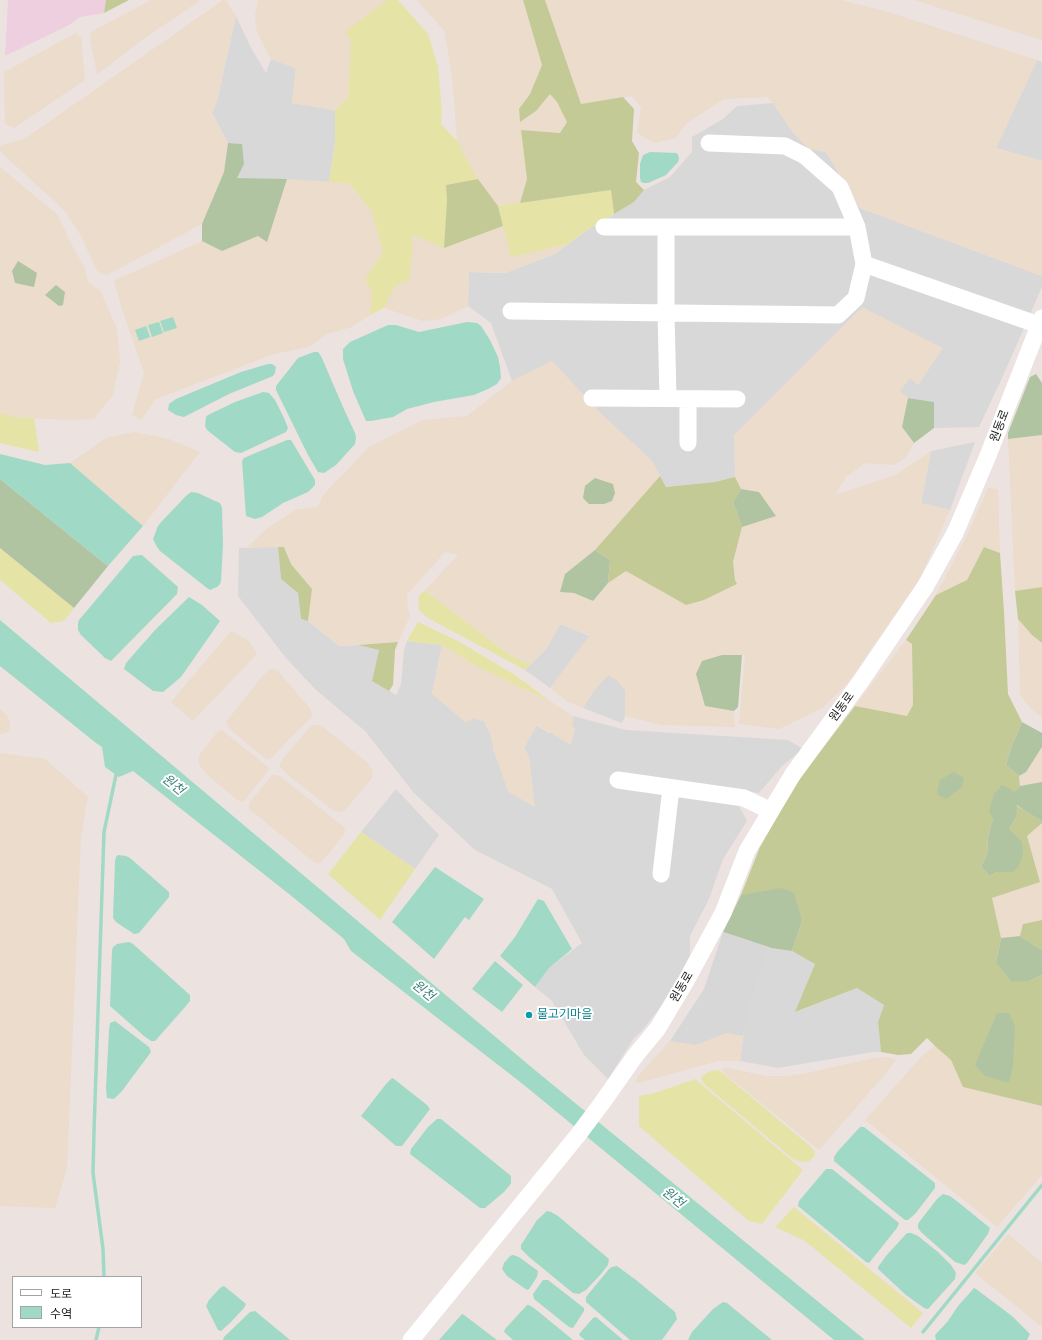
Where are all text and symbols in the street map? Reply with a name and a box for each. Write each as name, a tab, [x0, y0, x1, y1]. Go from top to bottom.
street label: 원동로	[987, 408, 1013, 444]
street label: 원동로	[826, 689, 858, 725]
water label: 원천	[159, 771, 187, 799]
street label: 원동로	[667, 969, 697, 1005]
water label: 원천	[409, 977, 437, 1005]
place label: 물고기마을	[537, 1008, 592, 1022]
marker: 물고기마을	[524, 1010, 534, 1020]
water label: 원천	[659, 1184, 687, 1212]
legend	[12, 1276, 142, 1328]
text: 도로	[50, 1287, 72, 1301]
text: 수역	[50, 1307, 72, 1321]

